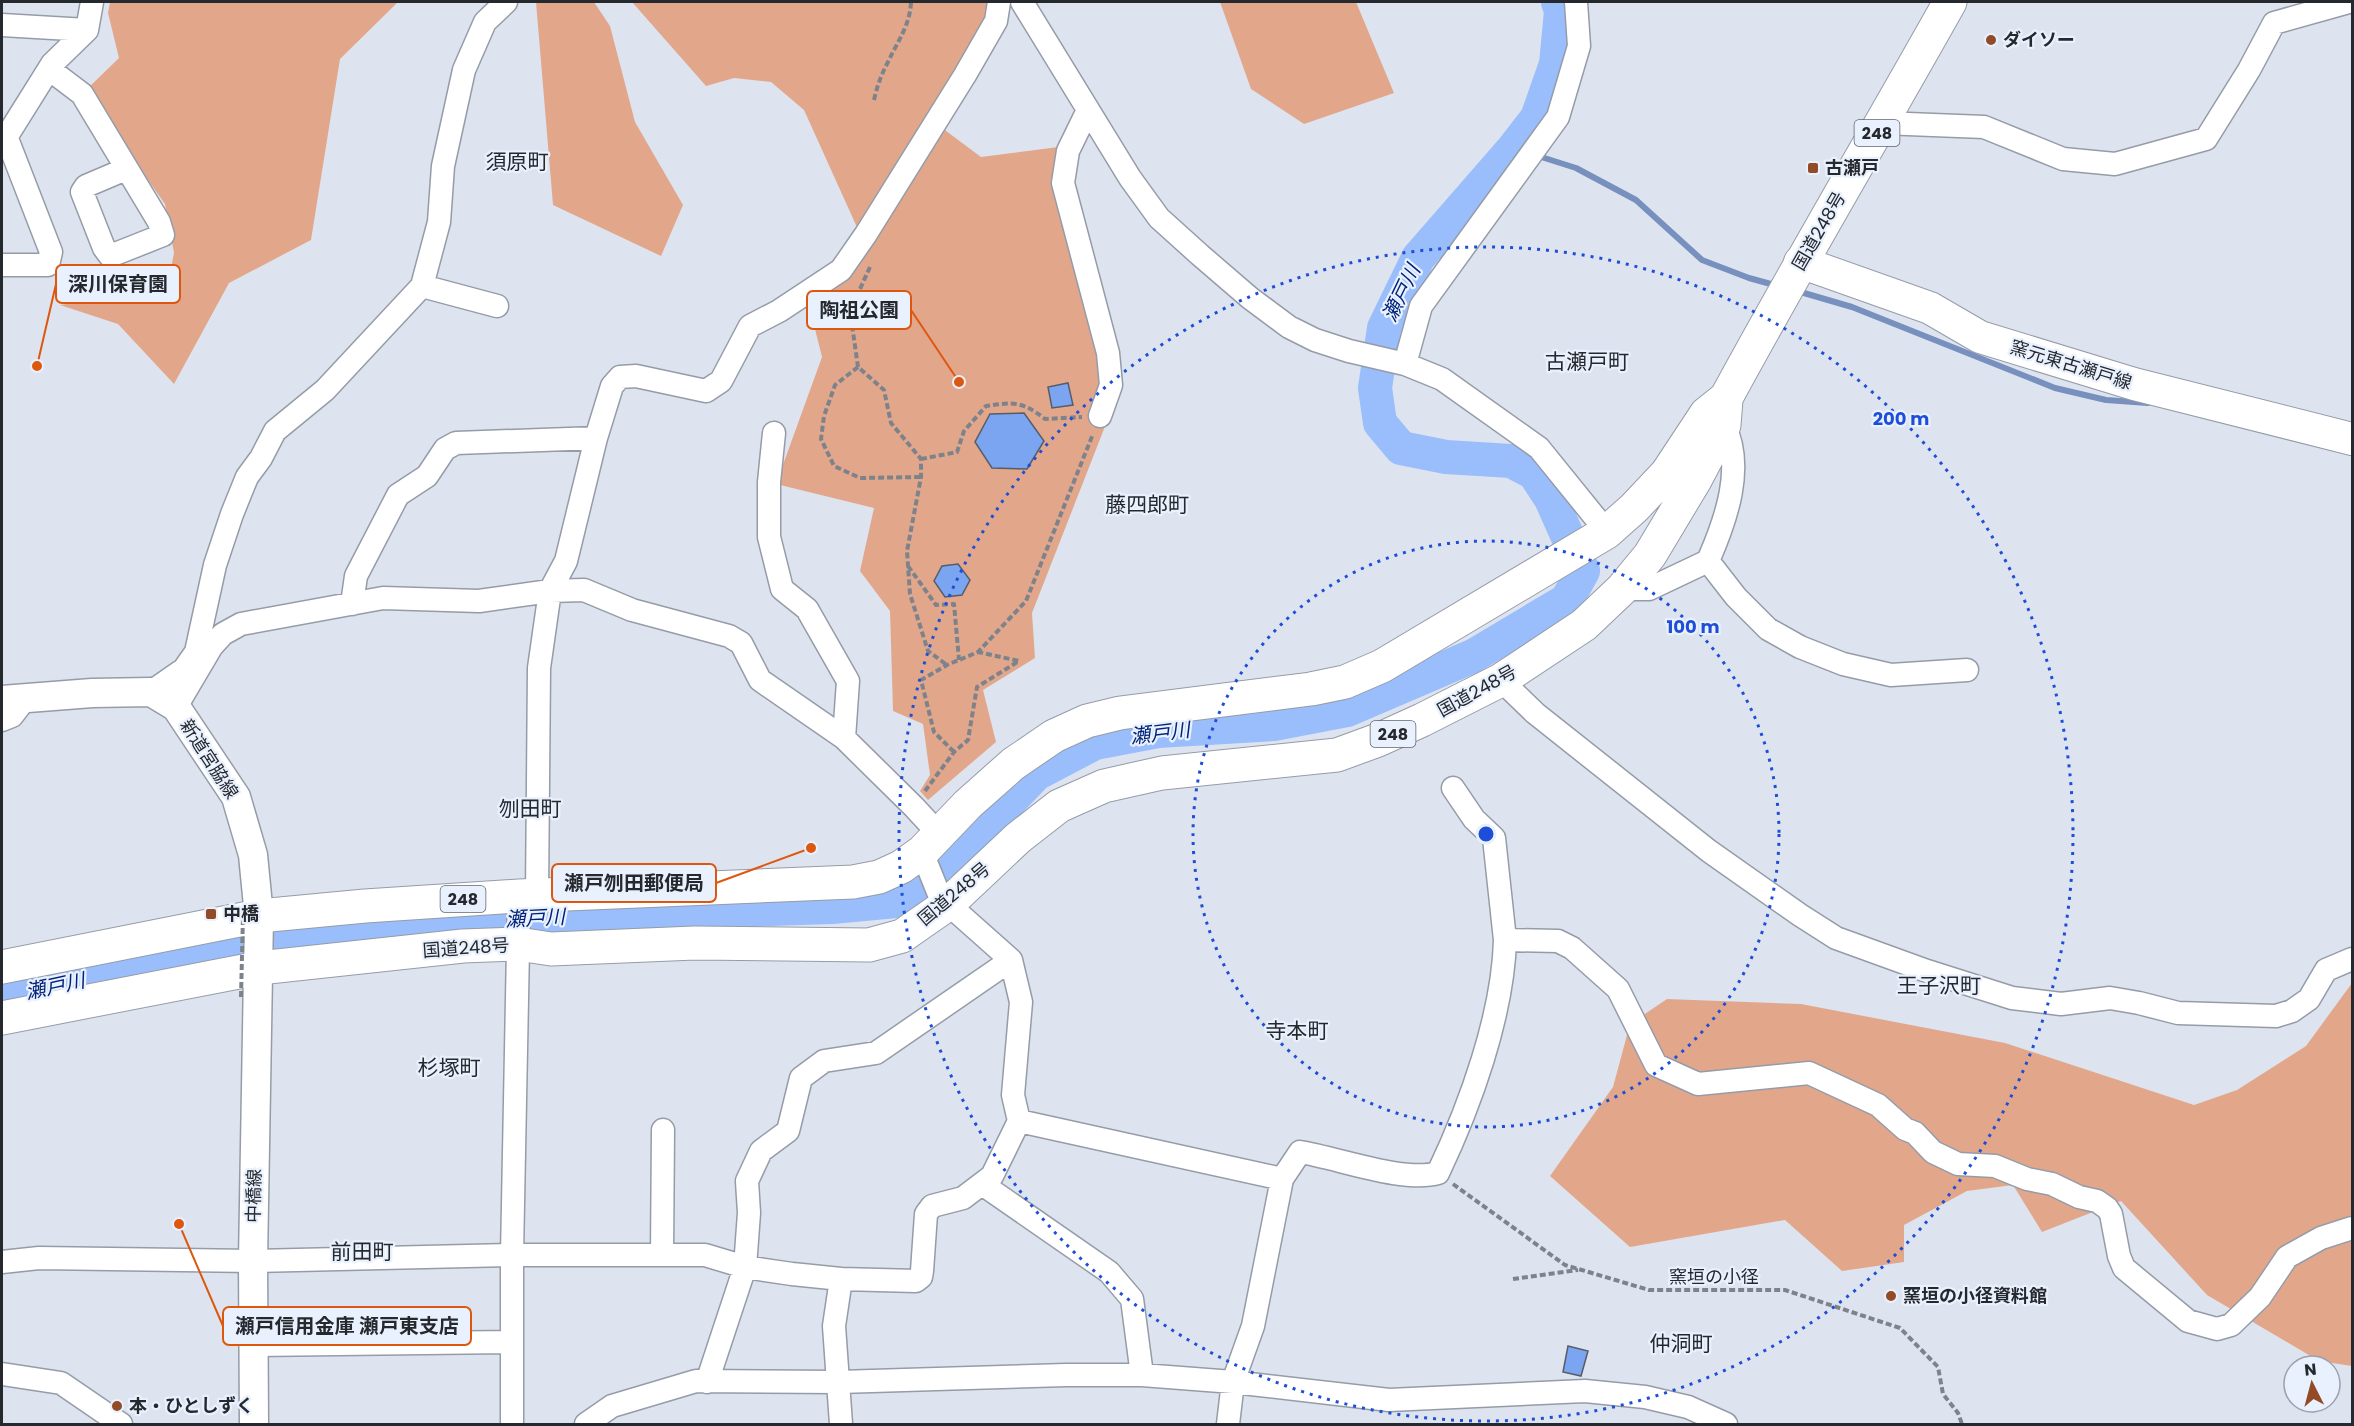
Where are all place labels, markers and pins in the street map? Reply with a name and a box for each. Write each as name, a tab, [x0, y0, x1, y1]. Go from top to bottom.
place label: ダイソー	[2003, 27, 2075, 52]
marker: ダイソー	[1984, 33, 1998, 47]
place label: 古瀬戸	[1825, 155, 1879, 180]
marker: 古瀬戸	[1806, 161, 1820, 175]
callout: 深川保育園	[56, 265, 180, 303]
callout: 陶祖公園	[807, 291, 911, 329]
centre of rings	[1476, 824, 1496, 844]
callout: 瀬戸刎田郵便局	[552, 864, 716, 902]
place label: 中橋	[223, 901, 259, 926]
marker: 中橋	[204, 907, 218, 921]
place label: 窯垣の小径資料館	[1903, 1283, 2047, 1308]
marker: 窯垣の小径資料館	[1884, 1289, 1898, 1303]
callout: 瀬戸信用金庫 瀬戸東支店	[223, 1307, 471, 1345]
place label: 本・ひとしずく	[129, 1393, 254, 1418]
marker: 本・ひとしずく	[110, 1399, 124, 1413]

